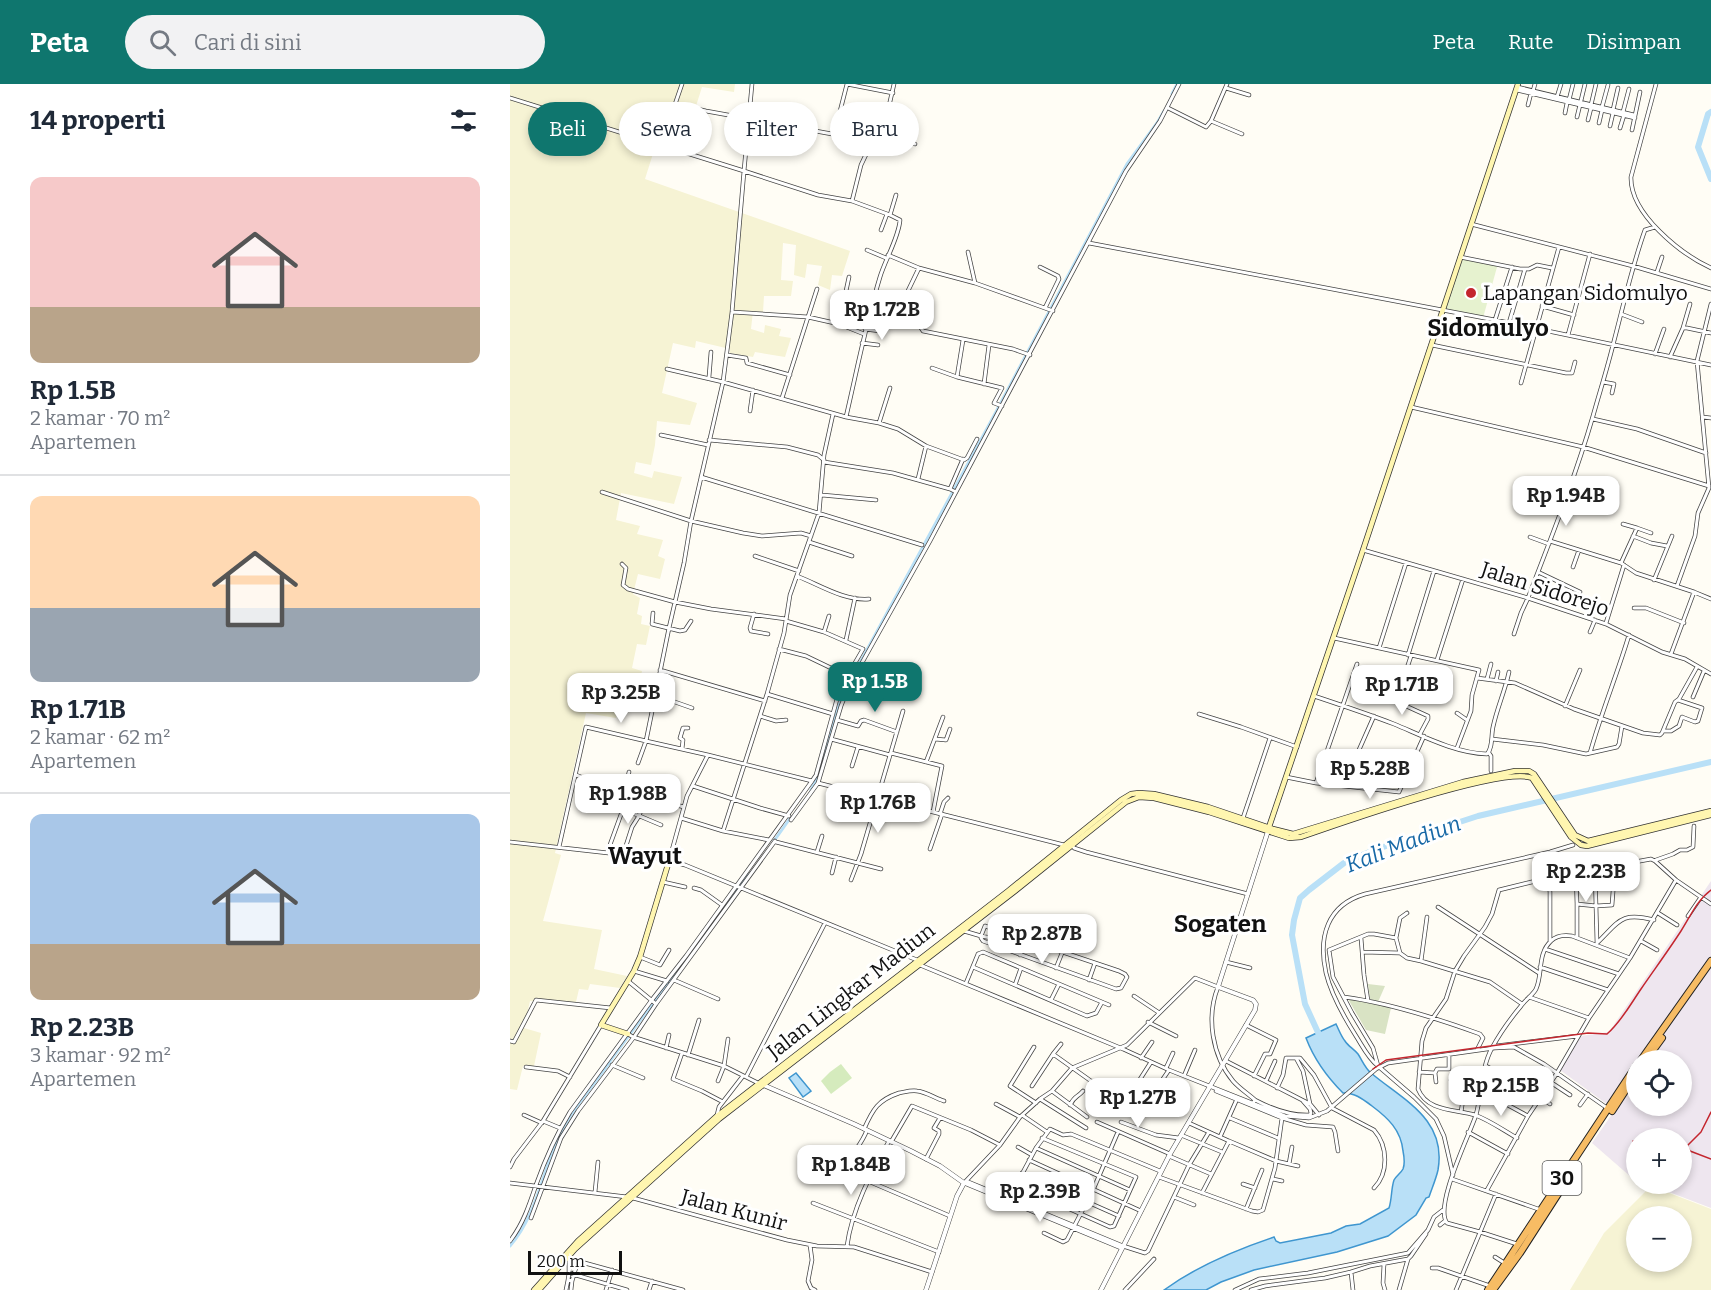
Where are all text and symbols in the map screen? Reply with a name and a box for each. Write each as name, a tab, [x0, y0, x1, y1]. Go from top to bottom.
search box	[125, 15, 545, 69]
text: Peta	[30, 26, 89, 59]
icon: search	[146, 26, 179, 59]
text: Cari di sini	[194, 29, 301, 56]
text: Peta	[1433, 29, 1475, 55]
text: Rute	[1508, 29, 1553, 55]
text: Disimpan	[1586, 29, 1681, 55]
chip: Beli	[528, 102, 607, 156]
chip: Sewa	[619, 102, 712, 156]
chip: Filter	[724, 102, 818, 156]
chip: Baru	[830, 102, 919, 156]
icon: filters	[447, 104, 480, 137]
text: 14 properti	[30, 105, 165, 136]
icon: home	[201, 216, 309, 324]
place label: Lapangan Sidomulyo	[1483, 280, 1688, 306]
marker: Lapangan Sidomulyo	[1464, 286, 1478, 300]
pin: Rp 1.72B	[820, 290, 944, 341]
text: Rp 1.72B	[844, 297, 920, 321]
district label: Sidomulyo	[1427, 314, 1549, 342]
text: Rp 1.5B	[30, 375, 116, 406]
text: 2 kamar · 70 m²	[30, 406, 170, 430]
text: Apartemen	[30, 430, 136, 454]
pin: Rp 1.94B	[1504, 476, 1628, 527]
text: Rp 1.94B	[1527, 483, 1605, 507]
icon: home	[201, 535, 309, 643]
street label: Jalan Sidorejo	[1477, 556, 1612, 622]
pin: Rp 1.5B	[820, 662, 930, 713]
pin: Rp 1.71B	[1340, 665, 1464, 716]
text: Rp 1.5B	[842, 669, 908, 693]
text: Rp 1.71B	[1365, 672, 1439, 696]
pin: Rp 3.25B	[559, 673, 683, 724]
text: Rp 3.25B	[581, 680, 661, 704]
text: Rp 1.71B	[30, 694, 126, 725]
text: 2 kamar · 62 m²	[30, 725, 170, 749]
text: Apartemen	[30, 749, 136, 773]
pin: Rp 5.28B	[1308, 749, 1432, 800]
text: Rp 5.28B	[1330, 756, 1410, 780]
pin: Rp 1.98B	[566, 774, 690, 825]
text: Rp 1.98B	[589, 781, 667, 805]
pin: Rp 1.76B	[816, 783, 940, 834]
text: Rp 1.76B	[840, 790, 916, 814]
water label: Kali Madiun	[1342, 810, 1464, 878]
district label: Wayut	[608, 842, 682, 870]
pin: Rp 2.23B	[1524, 852, 1648, 903]
icon: home	[201, 853, 309, 961]
text: Rp 2.23B	[1546, 859, 1626, 883]
district label: Sogaten	[1174, 910, 1267, 938]
pin: Rp 2.87B	[980, 914, 1104, 965]
street label: Jalan Lingkar Madiun	[761, 917, 940, 1065]
text: Rp 2.87B	[1002, 921, 1082, 945]
text: Rp 2.23B	[30, 1012, 134, 1043]
text: 3 kamar · 92 m²	[30, 1043, 171, 1067]
map controls	[1626, 1050, 1692, 1272]
button: locate	[1626, 1050, 1692, 1116]
pin: Rp 2.15B	[1439, 1066, 1563, 1117]
text: Apartemen	[30, 1067, 136, 1091]
text: Rp 2.15B	[1462, 1073, 1540, 1097]
pin: Rp 1.27B	[1076, 1078, 1200, 1129]
text: Rp 1.27B	[1099, 1085, 1177, 1109]
button: +	[1626, 1128, 1692, 1194]
pin: Rp 1.84B	[789, 1145, 913, 1196]
text: Rp 1.84B	[811, 1152, 891, 1176]
road number: 30	[1542, 1161, 1582, 1195]
pin: Rp 2.39B	[978, 1172, 1102, 1223]
text: Rp 2.39B	[999, 1179, 1081, 1203]
street label: Jalan Kunir	[677, 1183, 790, 1237]
button: −	[1626, 1206, 1692, 1272]
scale bar	[528, 1248, 622, 1276]
text: 200 m	[537, 1252, 585, 1271]

